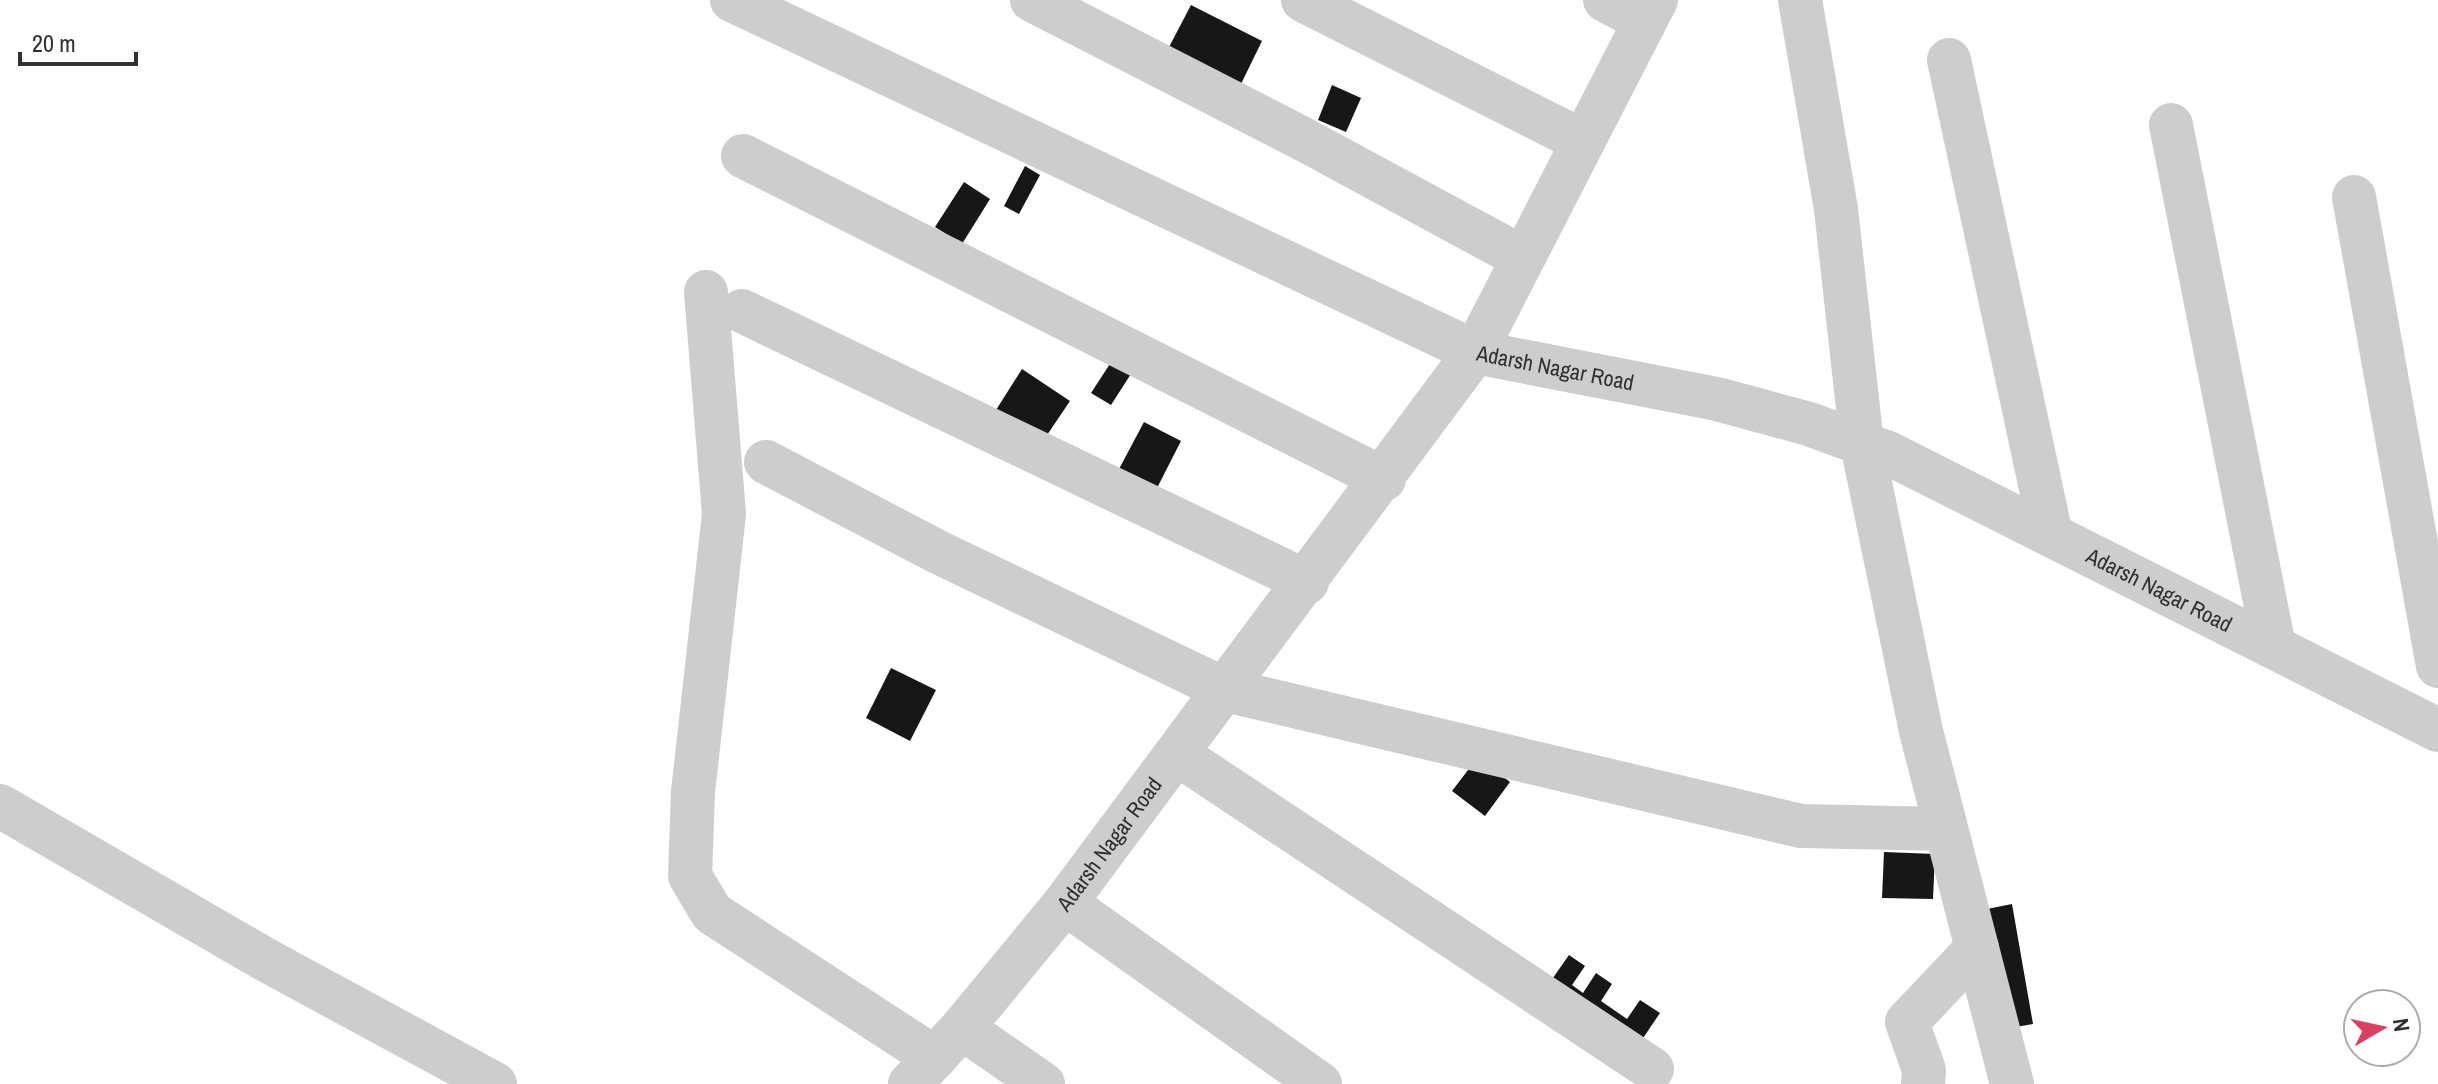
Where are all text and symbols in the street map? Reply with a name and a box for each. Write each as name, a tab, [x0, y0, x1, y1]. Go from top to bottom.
scale bar	[20, 16, 136, 66]
text: 20 m	[32, 27, 76, 59]
street label: Adarsh Nagar Road	[1473, 337, 1637, 398]
street label: Adarsh Nagar Road	[2080, 540, 2237, 639]
street label: Adarsh Nagar Road	[1049, 771, 1169, 918]
north arrow	[2342, 988, 2422, 1068]
text: N	[2386, 1016, 2418, 1034]

